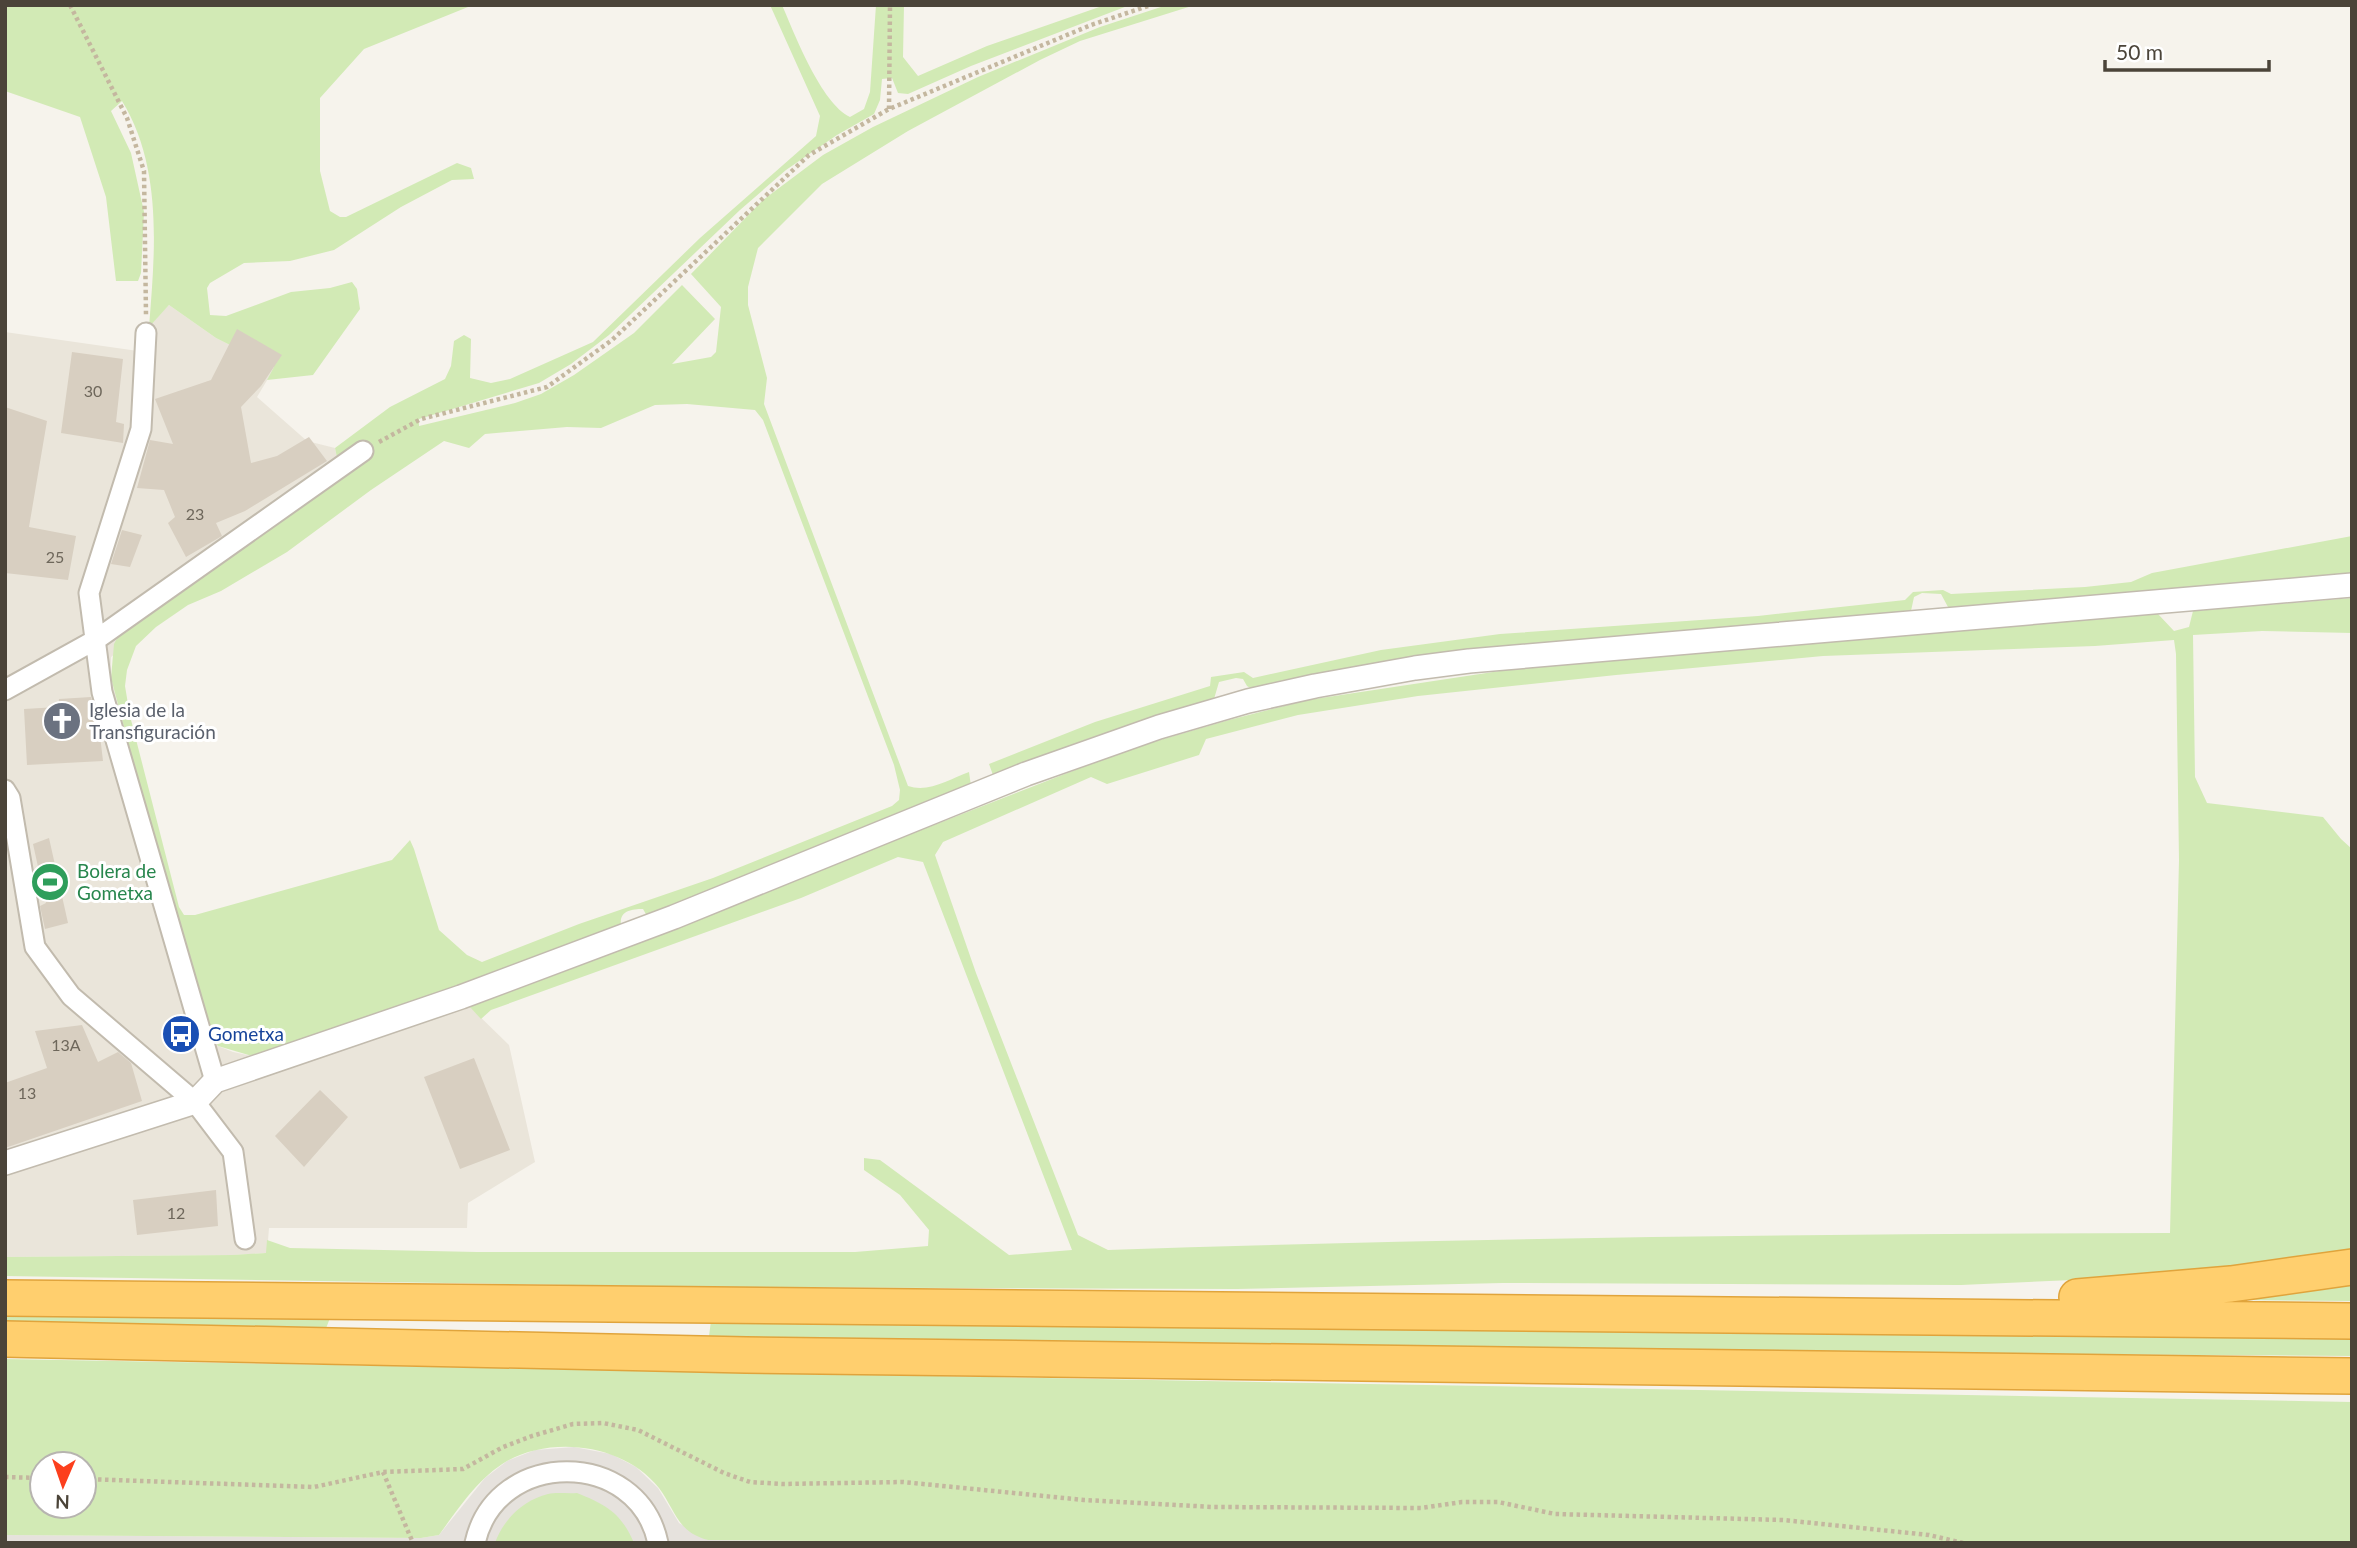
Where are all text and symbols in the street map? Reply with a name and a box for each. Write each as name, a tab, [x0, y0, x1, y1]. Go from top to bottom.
scale bar	[2105, 28, 2270, 72]
text: 50 m	[2116, 39, 2163, 64]
house number: 30	[84, 381, 102, 400]
house number: 23	[186, 504, 204, 523]
house number: 25	[46, 547, 64, 566]
place label: Iglesia de la Transfiguración	[89, 698, 216, 743]
church icon: Iglesia de la Transfiguración	[41, 700, 83, 742]
place label: Bolera de Gometxa	[77, 859, 156, 904]
sports icon: Bolera de Gometxa	[29, 861, 71, 903]
bus stop icon: Gometxa	[160, 1013, 202, 1055]
place label: Gometxa	[208, 1022, 284, 1045]
house number: 13A	[51, 1035, 81, 1054]
house number: 13	[18, 1083, 36, 1102]
house number: 12	[167, 1203, 185, 1222]
north arrow	[28, 1450, 98, 1520]
text: N	[55, 1491, 70, 1514]

